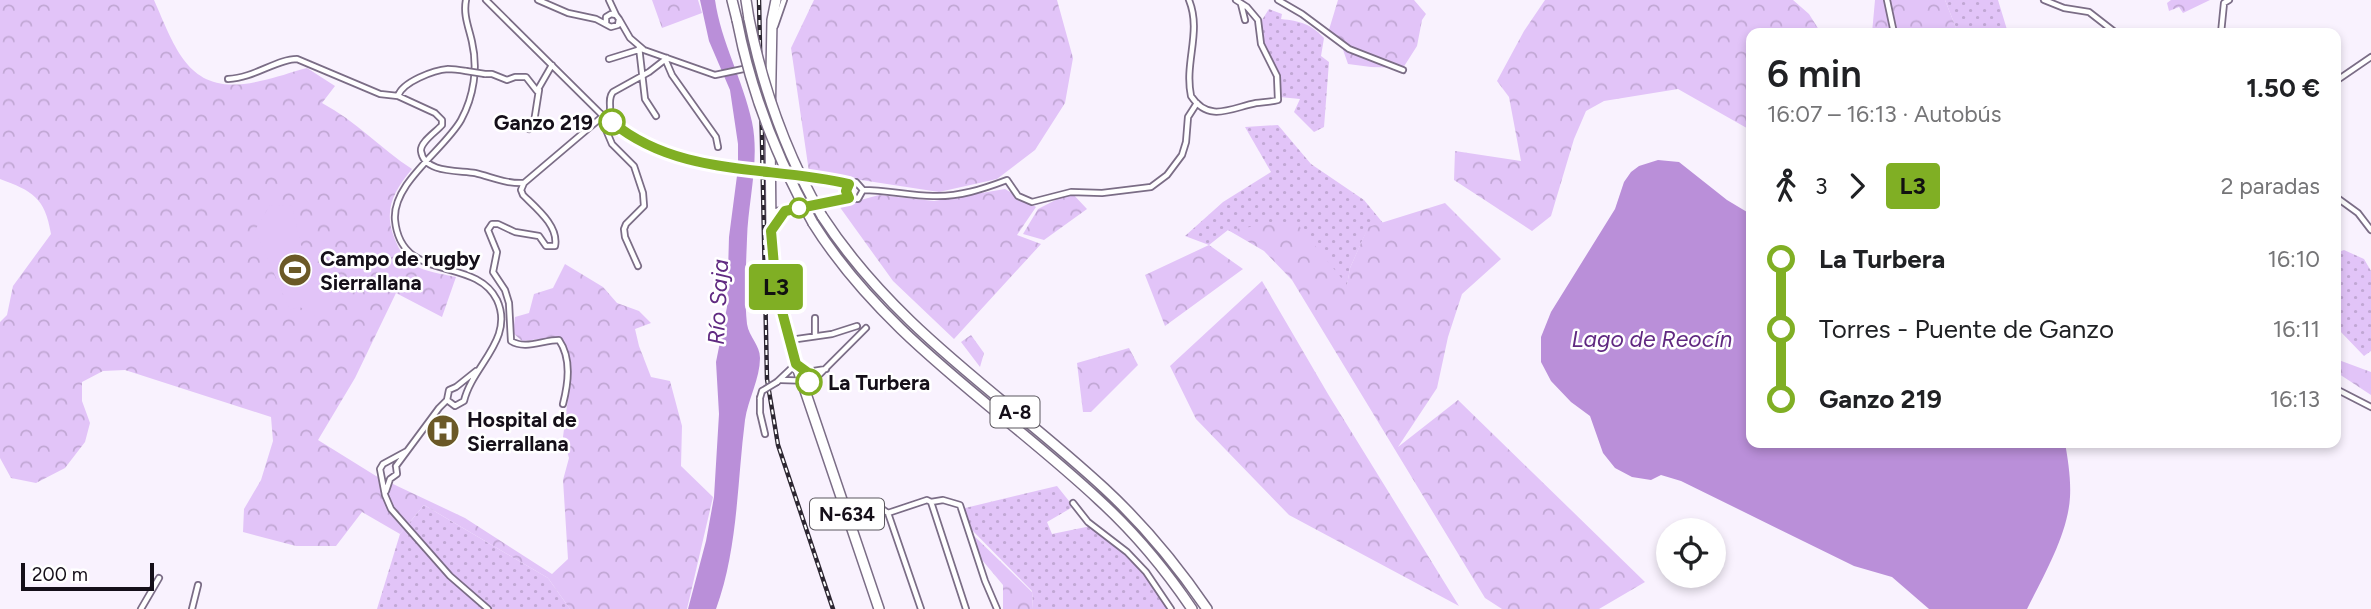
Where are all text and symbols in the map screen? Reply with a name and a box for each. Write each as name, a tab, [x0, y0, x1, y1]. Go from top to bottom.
text: 6 min	[1767, 51, 1862, 97]
text: 1.50 €	[2246, 72, 2320, 104]
text: 16:07 – 16:13 · Autobús	[1767, 100, 2001, 128]
marker: Ganzo 219	[599, 109, 625, 135]
place label: Ganzo 219	[494, 110, 593, 135]
icon: walk	[1767, 167, 1805, 205]
icon: forward	[1838, 167, 1876, 205]
text: L3	[1900, 171, 1926, 200]
text: 3	[1815, 172, 1828, 200]
text: 2 paradas	[2221, 172, 2320, 200]
unlabelled marker	[789, 198, 809, 218]
text: La Turbera	[1819, 243, 1945, 275]
text: 16:10	[2267, 245, 2320, 273]
place label: Campo de rugby Sierrallana	[320, 246, 481, 295]
sports icon: Campo de rugby Sierrallana	[276, 251, 314, 289]
water label: Río Saja	[702, 258, 734, 346]
line badge: L3	[744, 264, 808, 310]
text: L3	[763, 272, 789, 301]
text: Torres - Puente de Ganzo	[1819, 313, 2114, 345]
text: 16:11	[2273, 315, 2320, 343]
water label: Lago de Reocín	[1572, 325, 1733, 353]
marker: La Turbera	[796, 369, 822, 395]
place label: La Turbera	[828, 370, 930, 395]
text: Ganzo 219	[1819, 383, 1942, 415]
text: 16:13	[2270, 385, 2320, 413]
road number: A-8	[990, 396, 1040, 428]
place label: Hospital de Sierrallana	[467, 407, 577, 456]
hospital icon: Hospital de Sierrallana	[424, 412, 462, 450]
road number: N-634	[810, 499, 884, 530]
map controls	[1656, 518, 1726, 588]
button: locate	[1656, 518, 1726, 588]
scale bar	[21, 560, 154, 592]
text: 200 m	[32, 563, 88, 586]

